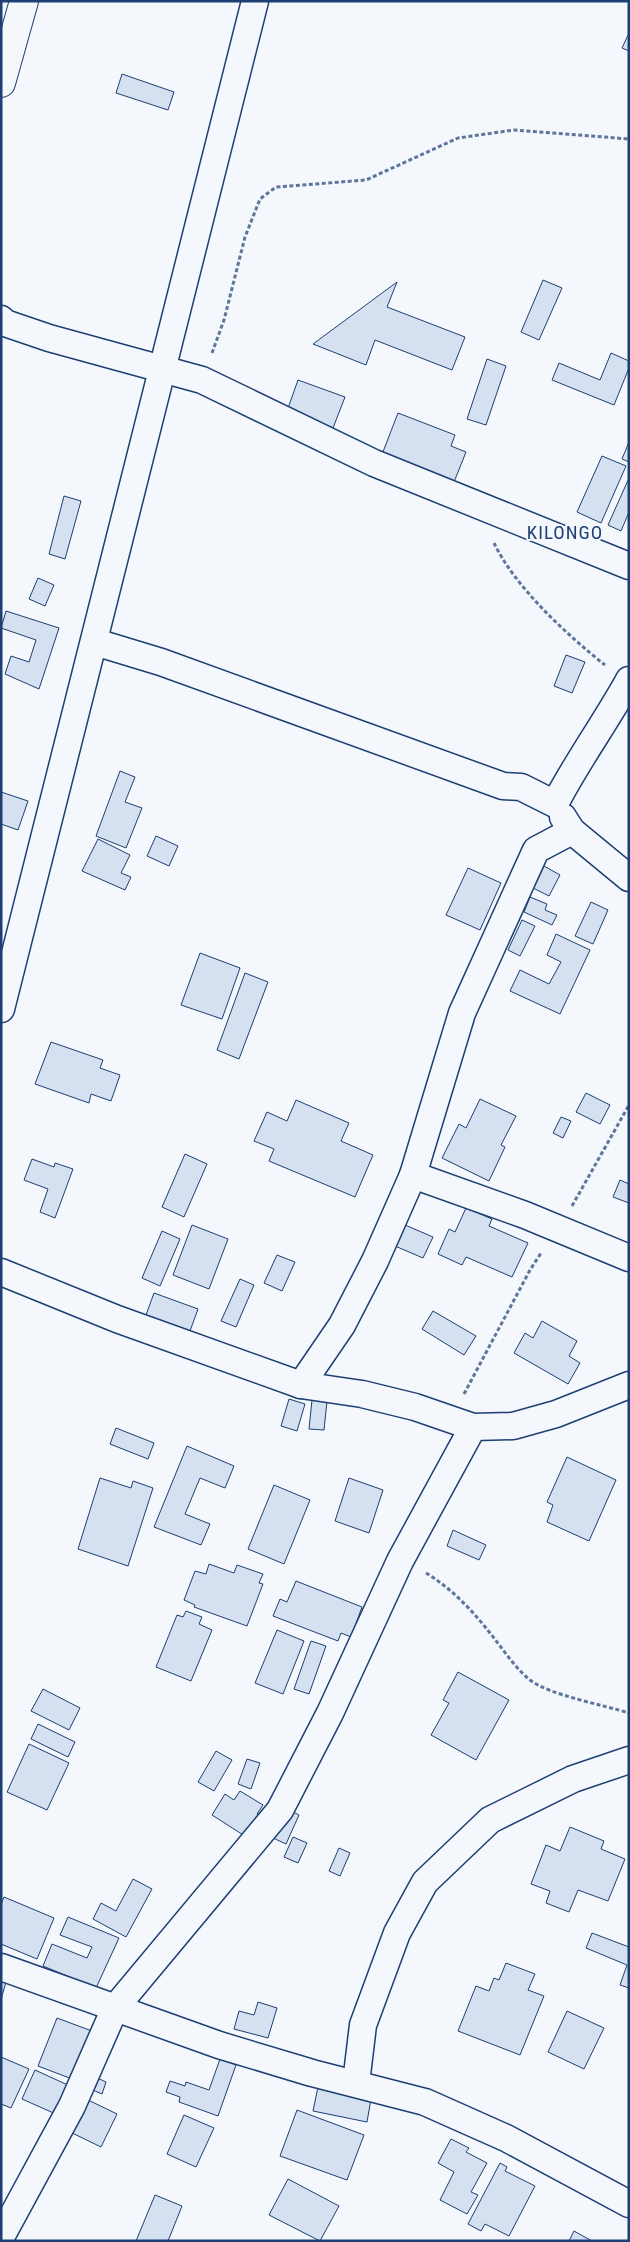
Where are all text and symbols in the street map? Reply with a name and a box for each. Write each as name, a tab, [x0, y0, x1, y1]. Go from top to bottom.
district label: KILONGO	[527, 521, 603, 544]

